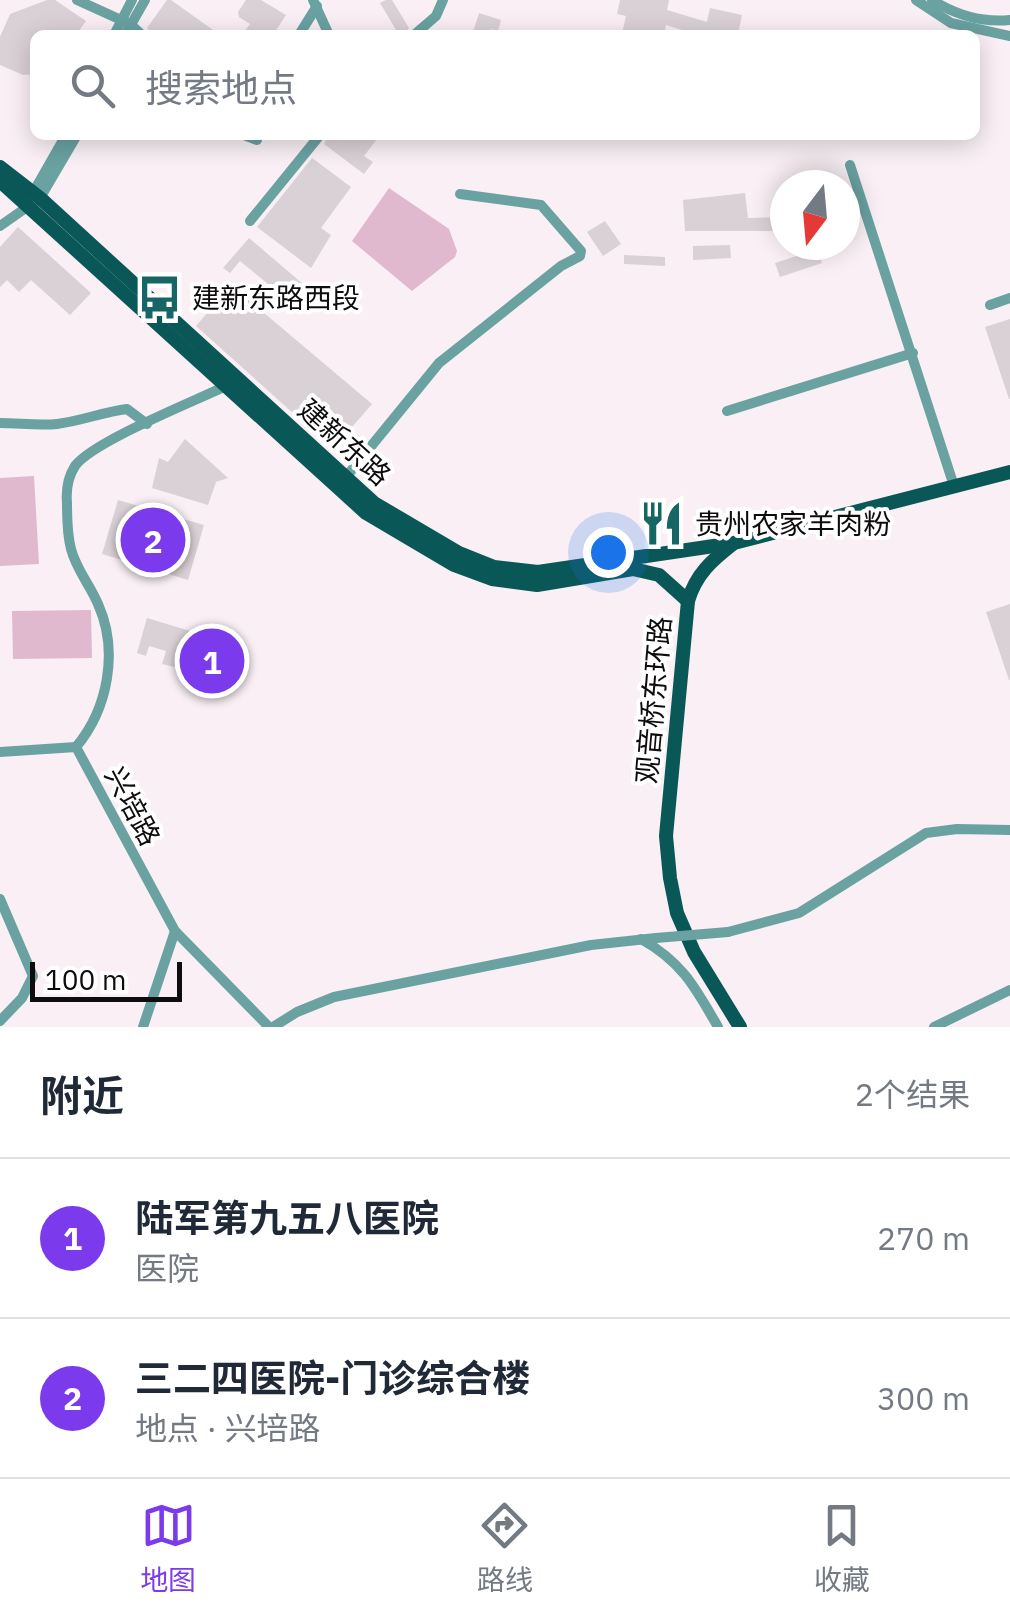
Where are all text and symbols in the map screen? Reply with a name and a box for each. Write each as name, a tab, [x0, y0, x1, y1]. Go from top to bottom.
search box	[30, 30, 980, 140]
icon: search	[65, 58, 120, 113]
text: 搜索地点	[145, 63, 297, 112]
north arrow	[770, 170, 860, 260]
bus stop icon: 建新东路西段	[135, 273, 183, 321]
place label: 建新东路西段	[192, 279, 360, 316]
street label: 建新东路	[291, 391, 399, 493]
restaurant icon: 贵州农家羊肉粉	[638, 499, 686, 547]
pin: 2	[120, 502, 186, 578]
place label: 贵州农家羊肉粉	[695, 505, 891, 542]
your location	[583, 527, 634, 578]
street label: 观音桥东环路	[627, 615, 679, 785]
pin: 1	[180, 624, 244, 698]
street label: 兴培路	[97, 760, 169, 852]
scale bar	[30, 957, 182, 1001]
text: 100 m	[45, 961, 126, 998]
text: 附近	[40, 1068, 124, 1123]
text: 2个结果	[855, 1073, 970, 1115]
text: 陆军第九五八医院	[135, 1193, 439, 1242]
text: 1	[63, 1217, 82, 1259]
text: 270 m	[877, 1217, 970, 1259]
text: 医院	[135, 1247, 199, 1289]
text: 三二四医院-门诊综合楼	[135, 1353, 530, 1402]
text: 2	[63, 1377, 82, 1419]
text: 300 m	[877, 1377, 970, 1419]
text: 地点 · 兴培路	[135, 1407, 321, 1449]
tab: 地图	[140, 1498, 196, 1598]
tab: 路线	[477, 1498, 533, 1598]
tab: 收藏	[814, 1498, 870, 1598]

